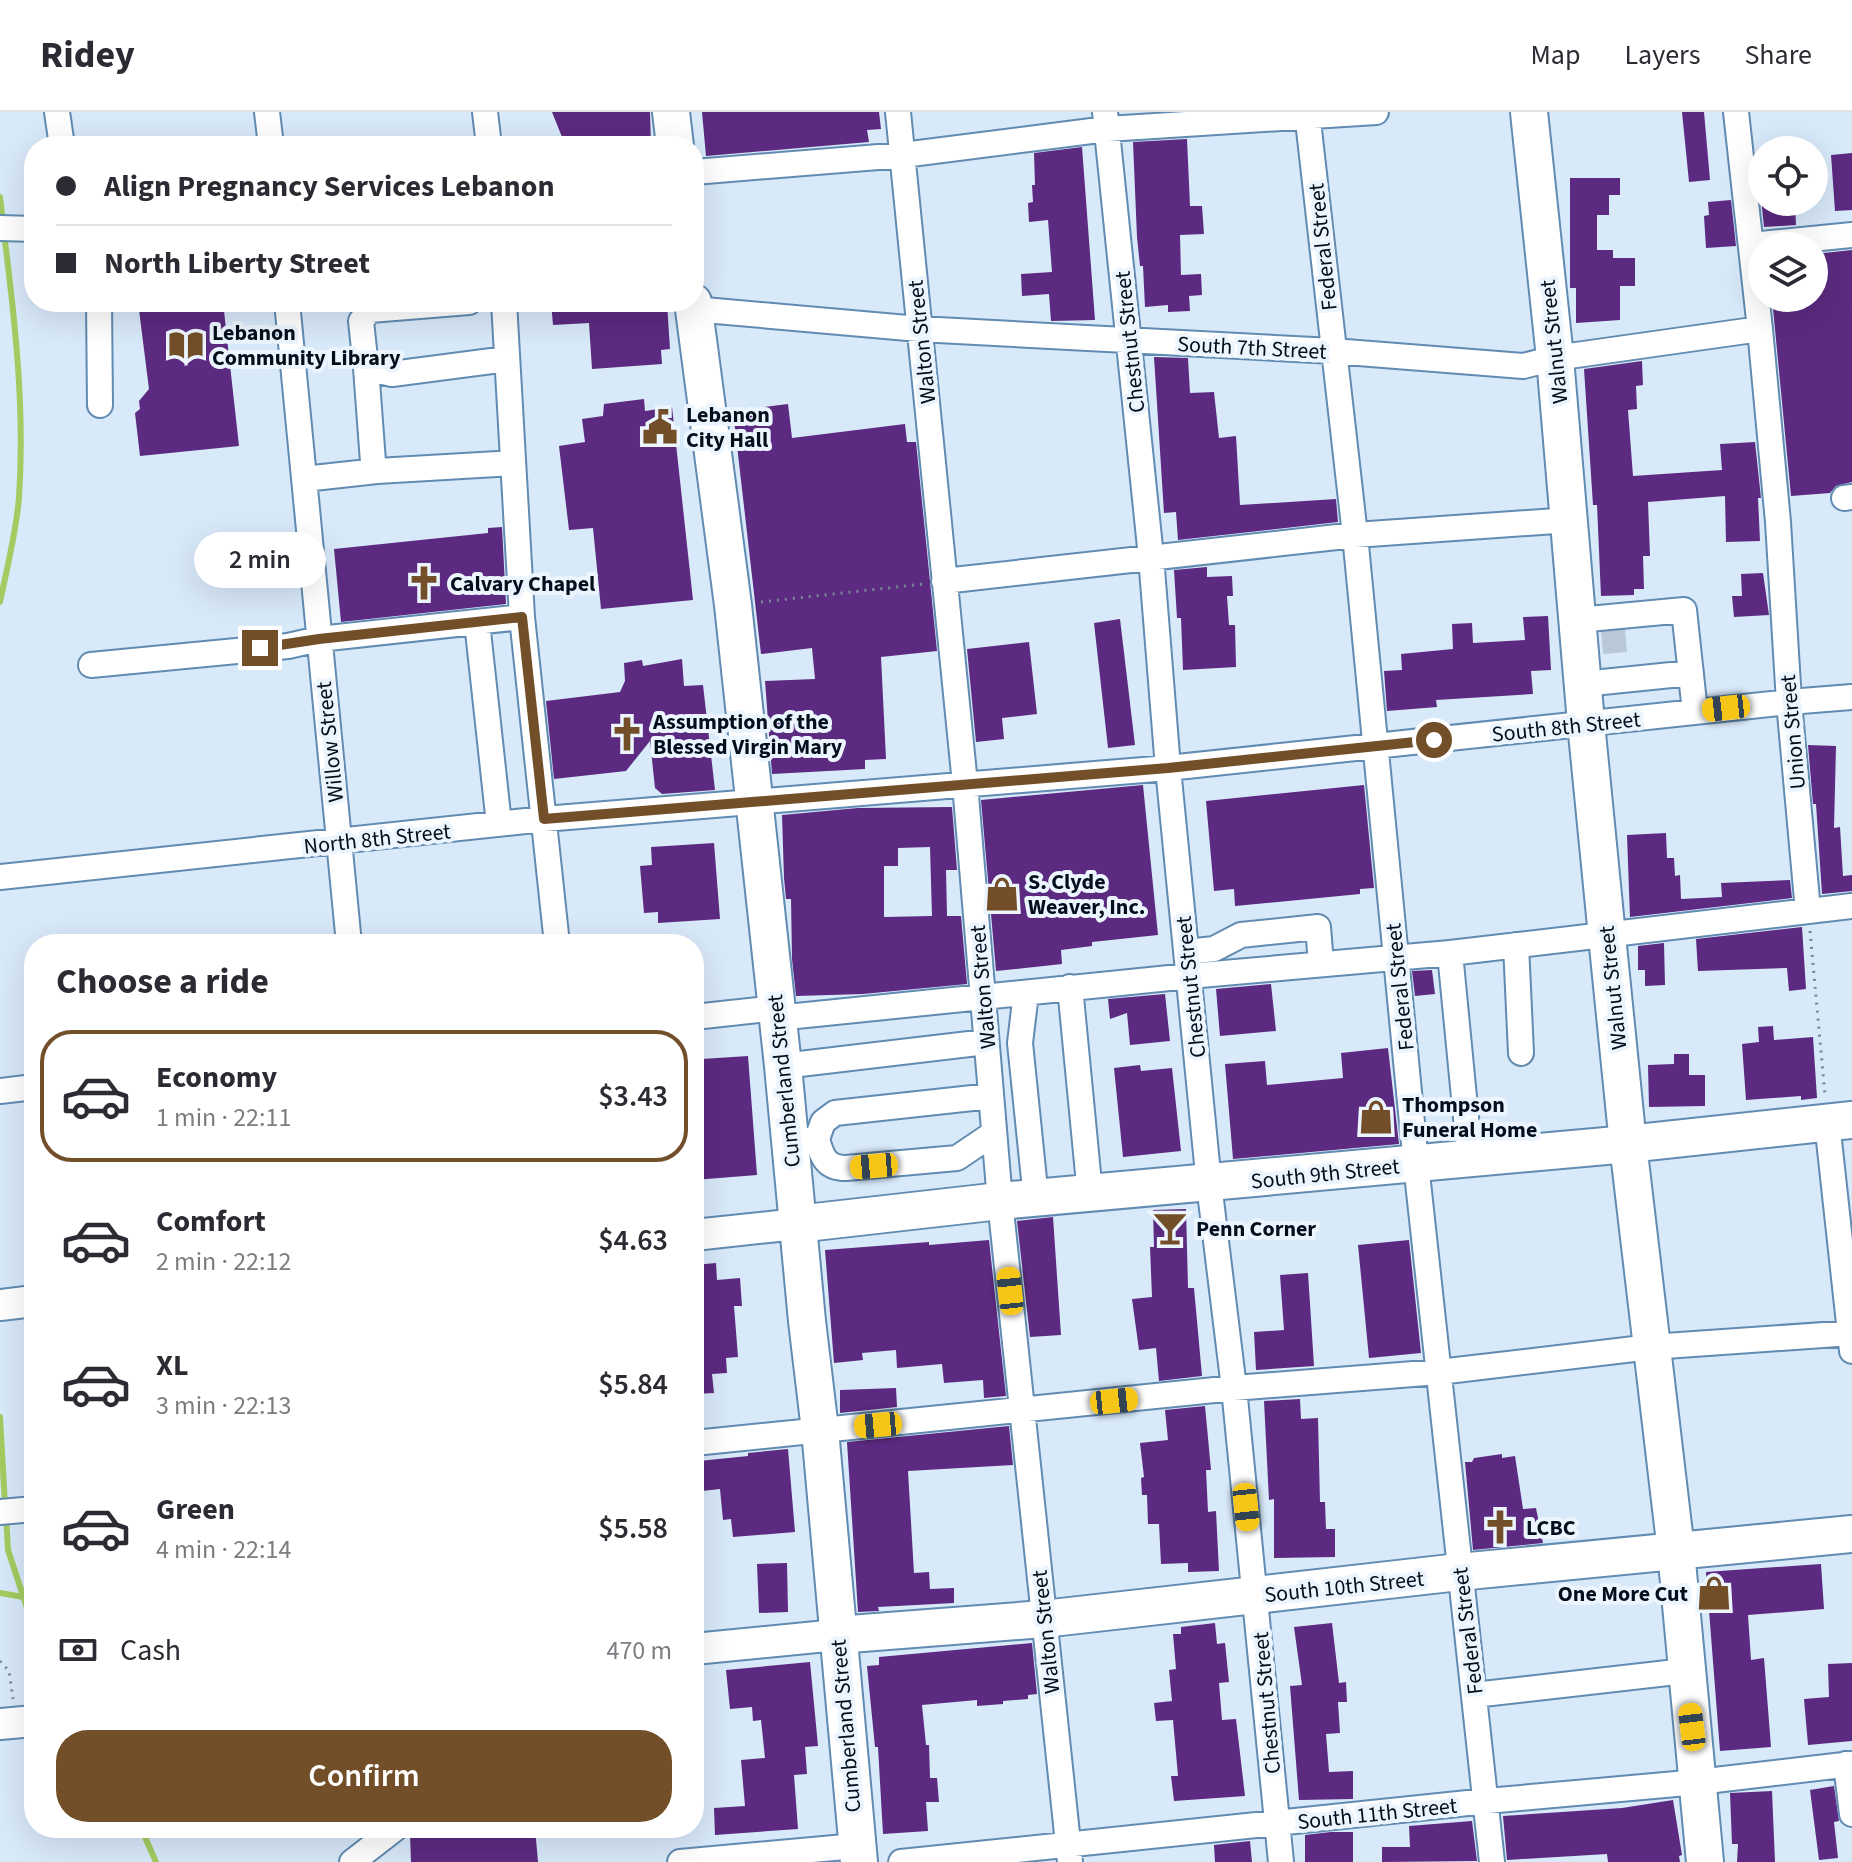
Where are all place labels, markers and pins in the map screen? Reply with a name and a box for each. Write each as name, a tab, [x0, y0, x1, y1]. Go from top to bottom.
place label: Lebanon Community Library	[212, 317, 401, 374]
library icon: Lebanon Community Library	[167, 326, 205, 364]
place label: Lebanon City Hall	[686, 399, 770, 456]
public building icon: Lebanon City Hall	[641, 408, 679, 446]
church icon: Calvary Chapel	[405, 564, 443, 602]
place label: Calvary Chapel	[450, 568, 596, 600]
place label: Assumption of the Blessed Virgin Mary	[652, 706, 843, 763]
church icon: Assumption of the Blessed Virgin Mary	[608, 715, 646, 753]
place label: S. Clyde Weaver, Inc.	[1028, 866, 1145, 923]
shop icon: S. Clyde Weaver, Inc.	[983, 875, 1021, 913]
place label: Thompson Funeral Home	[1402, 1089, 1537, 1146]
shop icon: Thompson Funeral Home	[1357, 1098, 1395, 1136]
bar icon: Penn Corner	[1151, 1209, 1189, 1247]
place label: Penn Corner	[1196, 1213, 1316, 1245]
church icon: LCBC	[1481, 1508, 1519, 1546]
place label: LCBC	[1526, 1512, 1576, 1544]
shop icon: One More Cut	[1695, 1574, 1733, 1612]
place label: One More Cut	[1558, 1578, 1689, 1610]

